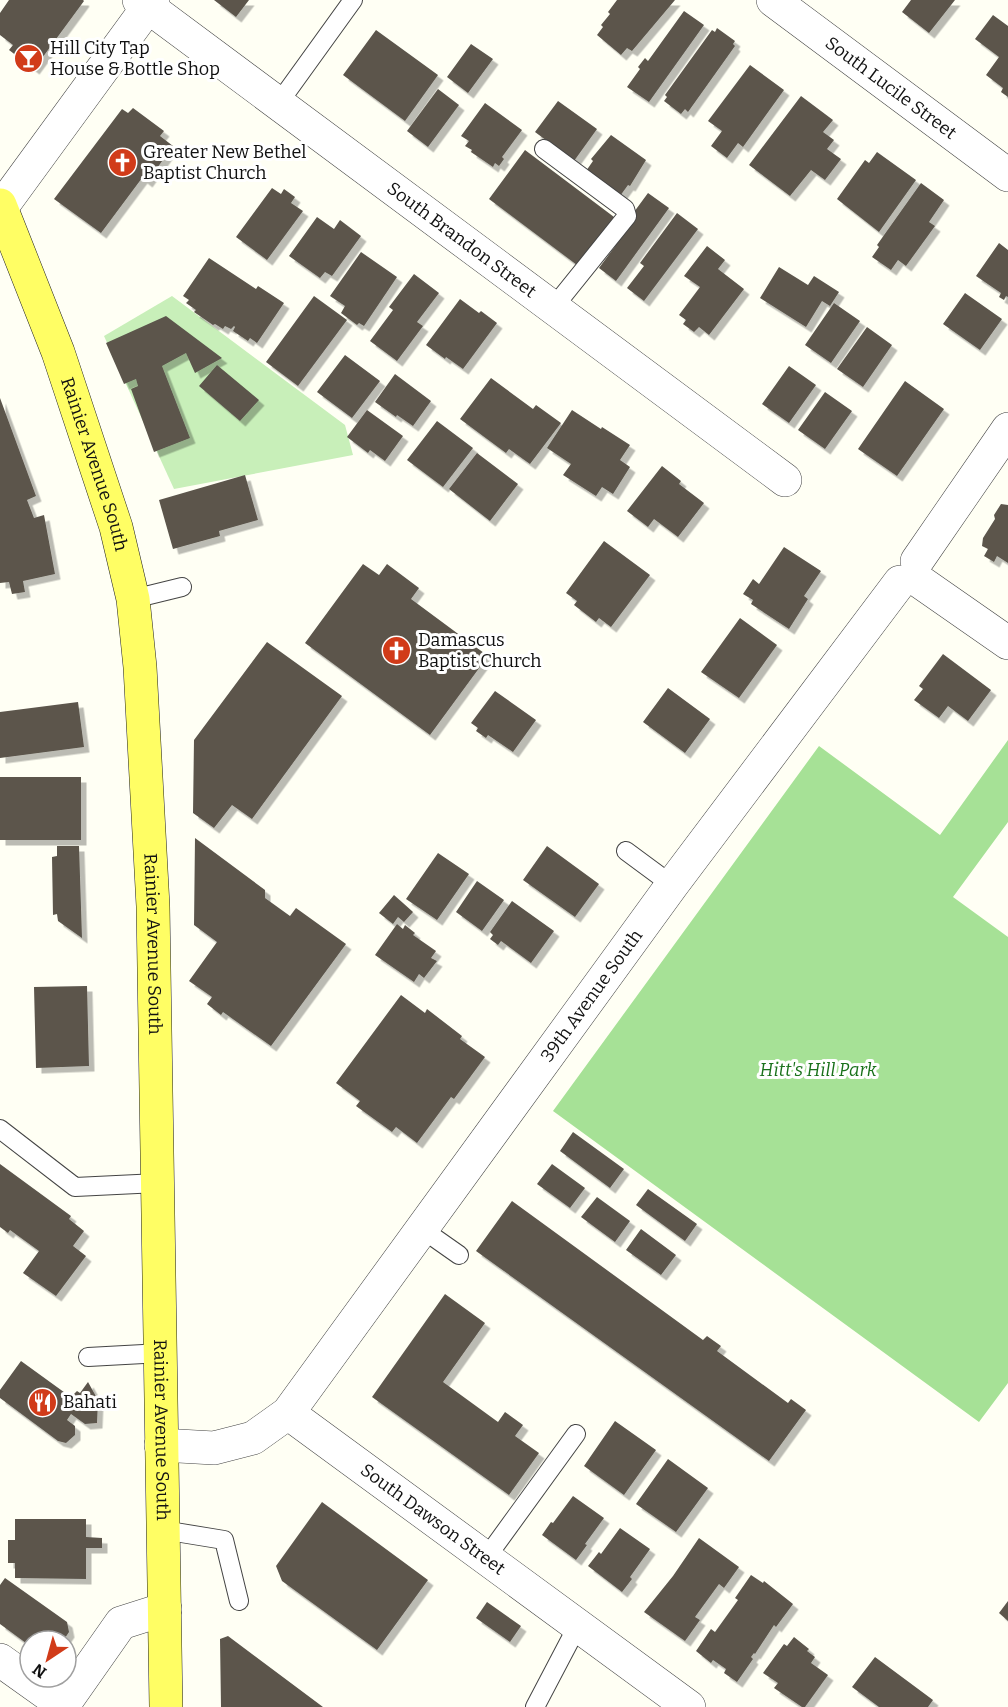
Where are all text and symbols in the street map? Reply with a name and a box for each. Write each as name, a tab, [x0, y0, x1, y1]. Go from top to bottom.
street label: South Lucile Street	[821, 32, 961, 144]
place label: Hill City Tap House & Bottle Shop	[50, 37, 220, 80]
bar icon: Hill City Tap House & Bottle Shop	[13, 42, 45, 74]
place label: Greater New Bethel Baptist Church	[143, 141, 306, 184]
church icon: Greater New Bethel Baptist Church	[106, 146, 138, 178]
street label: South Brandon Street	[383, 177, 541, 303]
street label: Rainier Avenue South	[56, 374, 132, 553]
place label: Damascus Baptist Church	[418, 629, 541, 672]
church icon: Damascus Baptist Church	[381, 634, 413, 666]
street label: Rainier Avenue South	[139, 853, 166, 1035]
street label: 39th Avenue South	[536, 925, 647, 1066]
park label: Hitt's Hill Park	[760, 1059, 877, 1081]
street label: Rainier Avenue South	[149, 1339, 174, 1521]
restaurant icon: Bahati	[26, 1386, 58, 1418]
place label: Bahati	[63, 1391, 117, 1413]
street label: South Dawson Street	[356, 1459, 510, 1580]
north arrow	[18, 1629, 78, 1689]
text: N	[29, 1659, 50, 1682]

